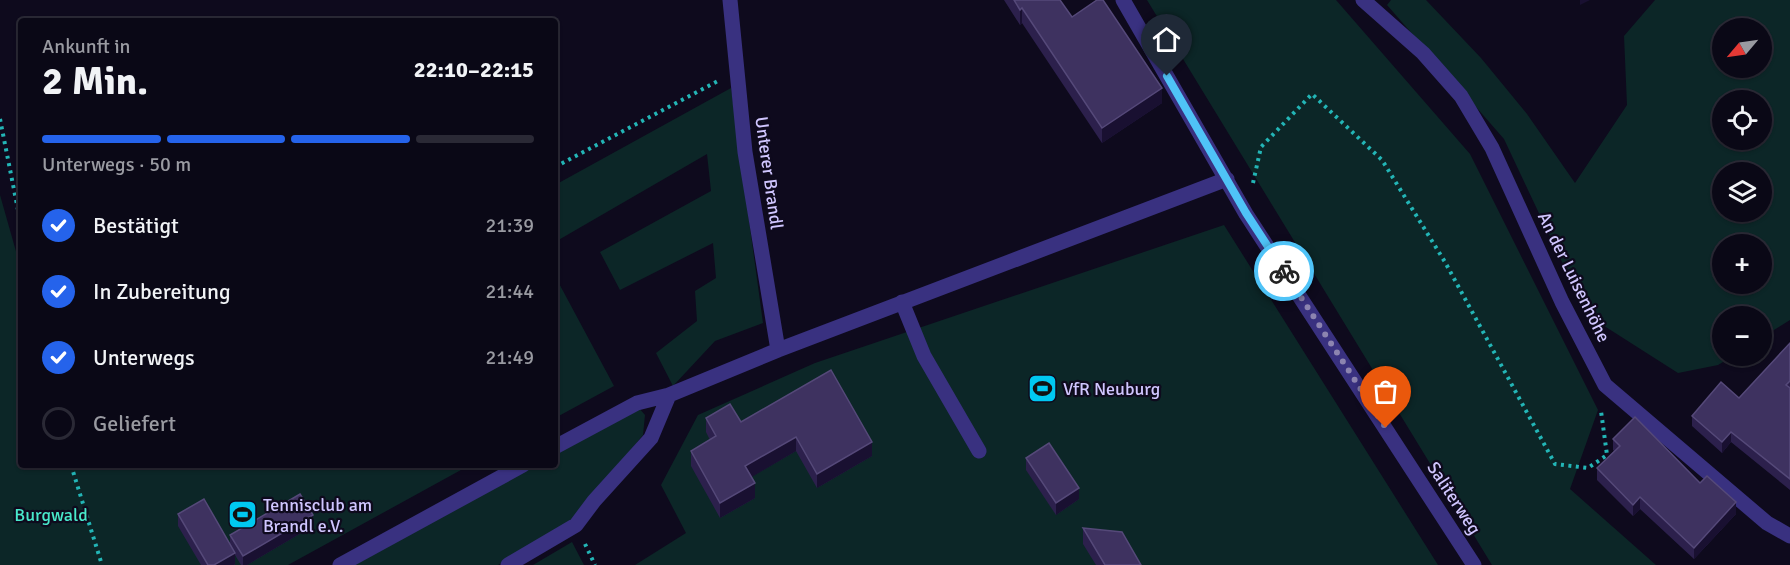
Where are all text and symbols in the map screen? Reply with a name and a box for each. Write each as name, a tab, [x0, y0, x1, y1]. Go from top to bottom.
pin	[1141, 14, 1192, 76]
north arrow	[1712, 18, 1772, 78]
map controls	[1712, 18, 1772, 366]
icon: home	[1150, 23, 1183, 56]
text: Ankunft in	[42, 34, 130, 59]
text: 22:10–22:15	[414, 56, 534, 83]
text: 2 Min.	[42, 57, 148, 105]
button: locate	[1712, 90, 1772, 150]
street label: Unterer Brandl	[750, 115, 788, 231]
text: Unterwegs · 50 m	[42, 152, 191, 177]
button: layers	[1712, 162, 1772, 222]
street label: An der Luisenhöhe	[1533, 208, 1615, 346]
icon: check	[42, 209, 75, 242]
text: Bestätigt	[93, 212, 179, 239]
text: 21:39	[485, 213, 534, 238]
button: +	[1712, 234, 1772, 294]
courier	[1254, 241, 1314, 301]
icon: bike	[1268, 255, 1301, 288]
icon: check	[42, 275, 75, 308]
text: In Zubereitung	[93, 278, 231, 305]
text: 21:44	[485, 279, 534, 304]
button: −	[1712, 306, 1772, 366]
icon: check	[42, 341, 75, 374]
text: Unterwegs	[93, 344, 195, 371]
text: 21:49	[485, 345, 534, 370]
pin	[1360, 366, 1411, 428]
sports icon: VfR Neuburg	[1026, 373, 1058, 405]
icon: bag	[1369, 375, 1402, 408]
place label: VfR Neuburg	[1063, 378, 1160, 400]
text: Geliefert	[93, 410, 176, 437]
street label: Saliterweg	[1422, 457, 1486, 539]
place label: Tennisclub am Brandl e.V.	[263, 494, 372, 537]
sports icon: Tennisclub am Brandl e.V.	[226, 499, 258, 531]
park label: Burgwald	[14, 504, 88, 526]

